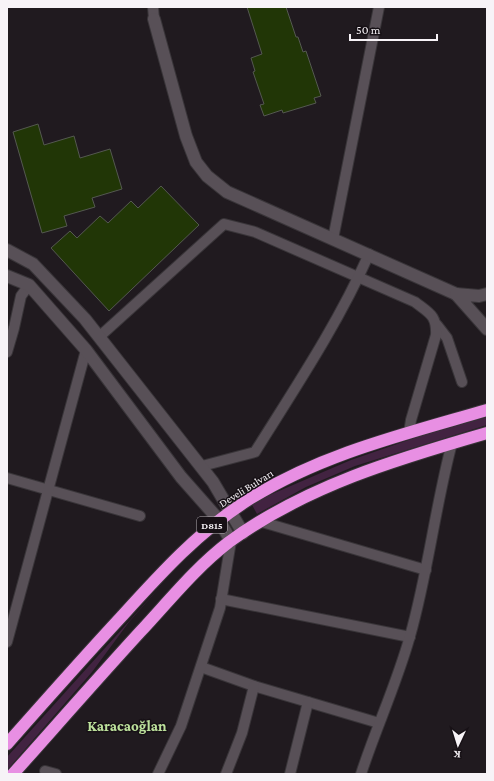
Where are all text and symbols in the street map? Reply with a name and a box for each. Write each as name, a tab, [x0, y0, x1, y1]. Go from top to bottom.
scale bar	[350, 16, 437, 42]
text: 50 m	[356, 23, 381, 37]
street label: Develi Bulvarı	[217, 467, 275, 509]
road number: D815	[197, 517, 227, 533]
district label: Karacaoğlan	[87, 718, 167, 734]
north arrow	[438, 725, 478, 765]
text: K	[452, 749, 461, 761]

